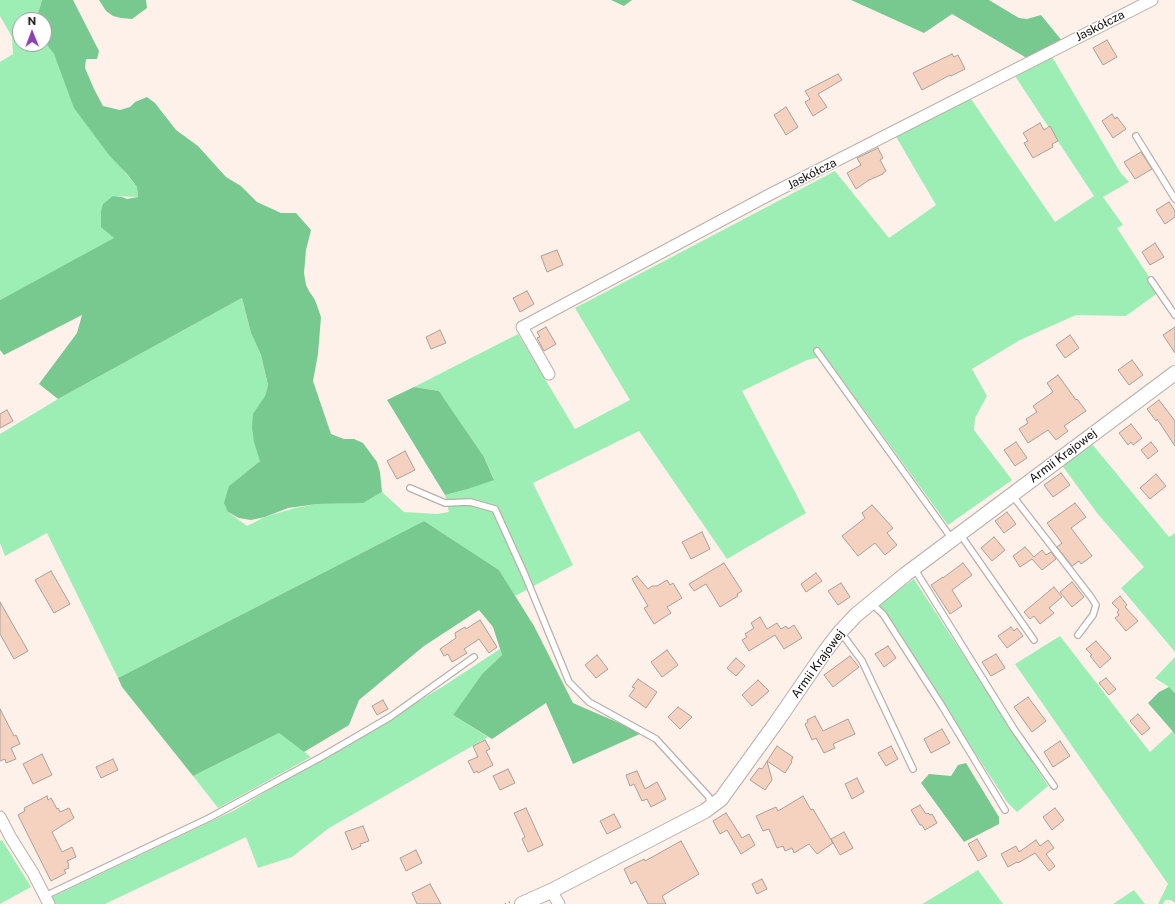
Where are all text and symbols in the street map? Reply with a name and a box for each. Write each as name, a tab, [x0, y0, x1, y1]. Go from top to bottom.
street label: Jaskółcza	[1073, 7, 1127, 45]
north arrow	[12, 12, 52, 52]
text: N	[27, 15, 36, 27]
street label: Jaskółcza	[785, 155, 839, 193]
street label: Armii Krajowej	[1026, 426, 1100, 486]
street label: Armii Krajowej	[788, 627, 848, 701]

